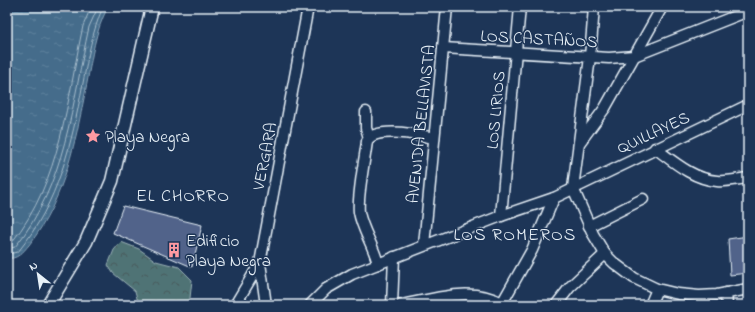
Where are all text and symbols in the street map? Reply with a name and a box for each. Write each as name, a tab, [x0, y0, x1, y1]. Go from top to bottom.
street label: LOS CASTAÑOS	[480, 24, 598, 55]
street label: AVENIDA BELLAVISTA	[401, 44, 442, 205]
street label: LOS LIRIOS	[481, 70, 512, 150]
street label: QUILLAYES	[613, 106, 694, 161]
street label: VERGARA	[246, 120, 284, 193]
place label: Playa Negra	[105, 125, 190, 152]
place icon: Playa Negra	[84, 127, 102, 145]
district label: EL CHORRO	[136, 184, 230, 210]
district label: LOS ROMEROS	[454, 223, 576, 249]
place label: Edificio Playa Negra	[186, 229, 271, 276]
building icon: Edificio Playa Negra	[165, 241, 183, 259]
north arrow	[18, 254, 58, 294]
text: N	[26, 257, 41, 275]

